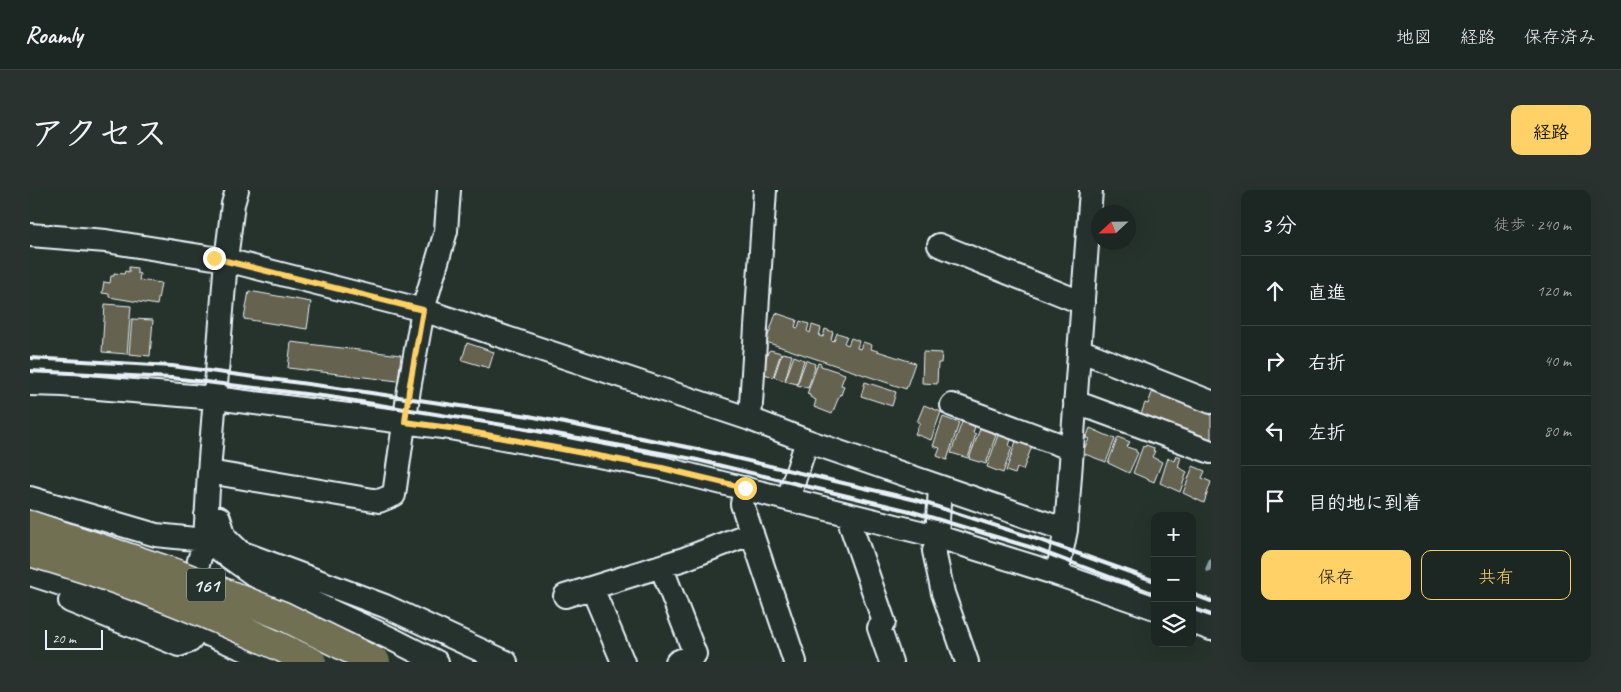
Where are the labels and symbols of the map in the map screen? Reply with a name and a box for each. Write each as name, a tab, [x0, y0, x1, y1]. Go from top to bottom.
north arrow	[1091, 205, 1136, 250]
route end	[203, 247, 226, 270]
route start	[734, 477, 757, 500]
road number: 161	[187, 568, 225, 602]
scale bar	[45, 627, 102, 650]

